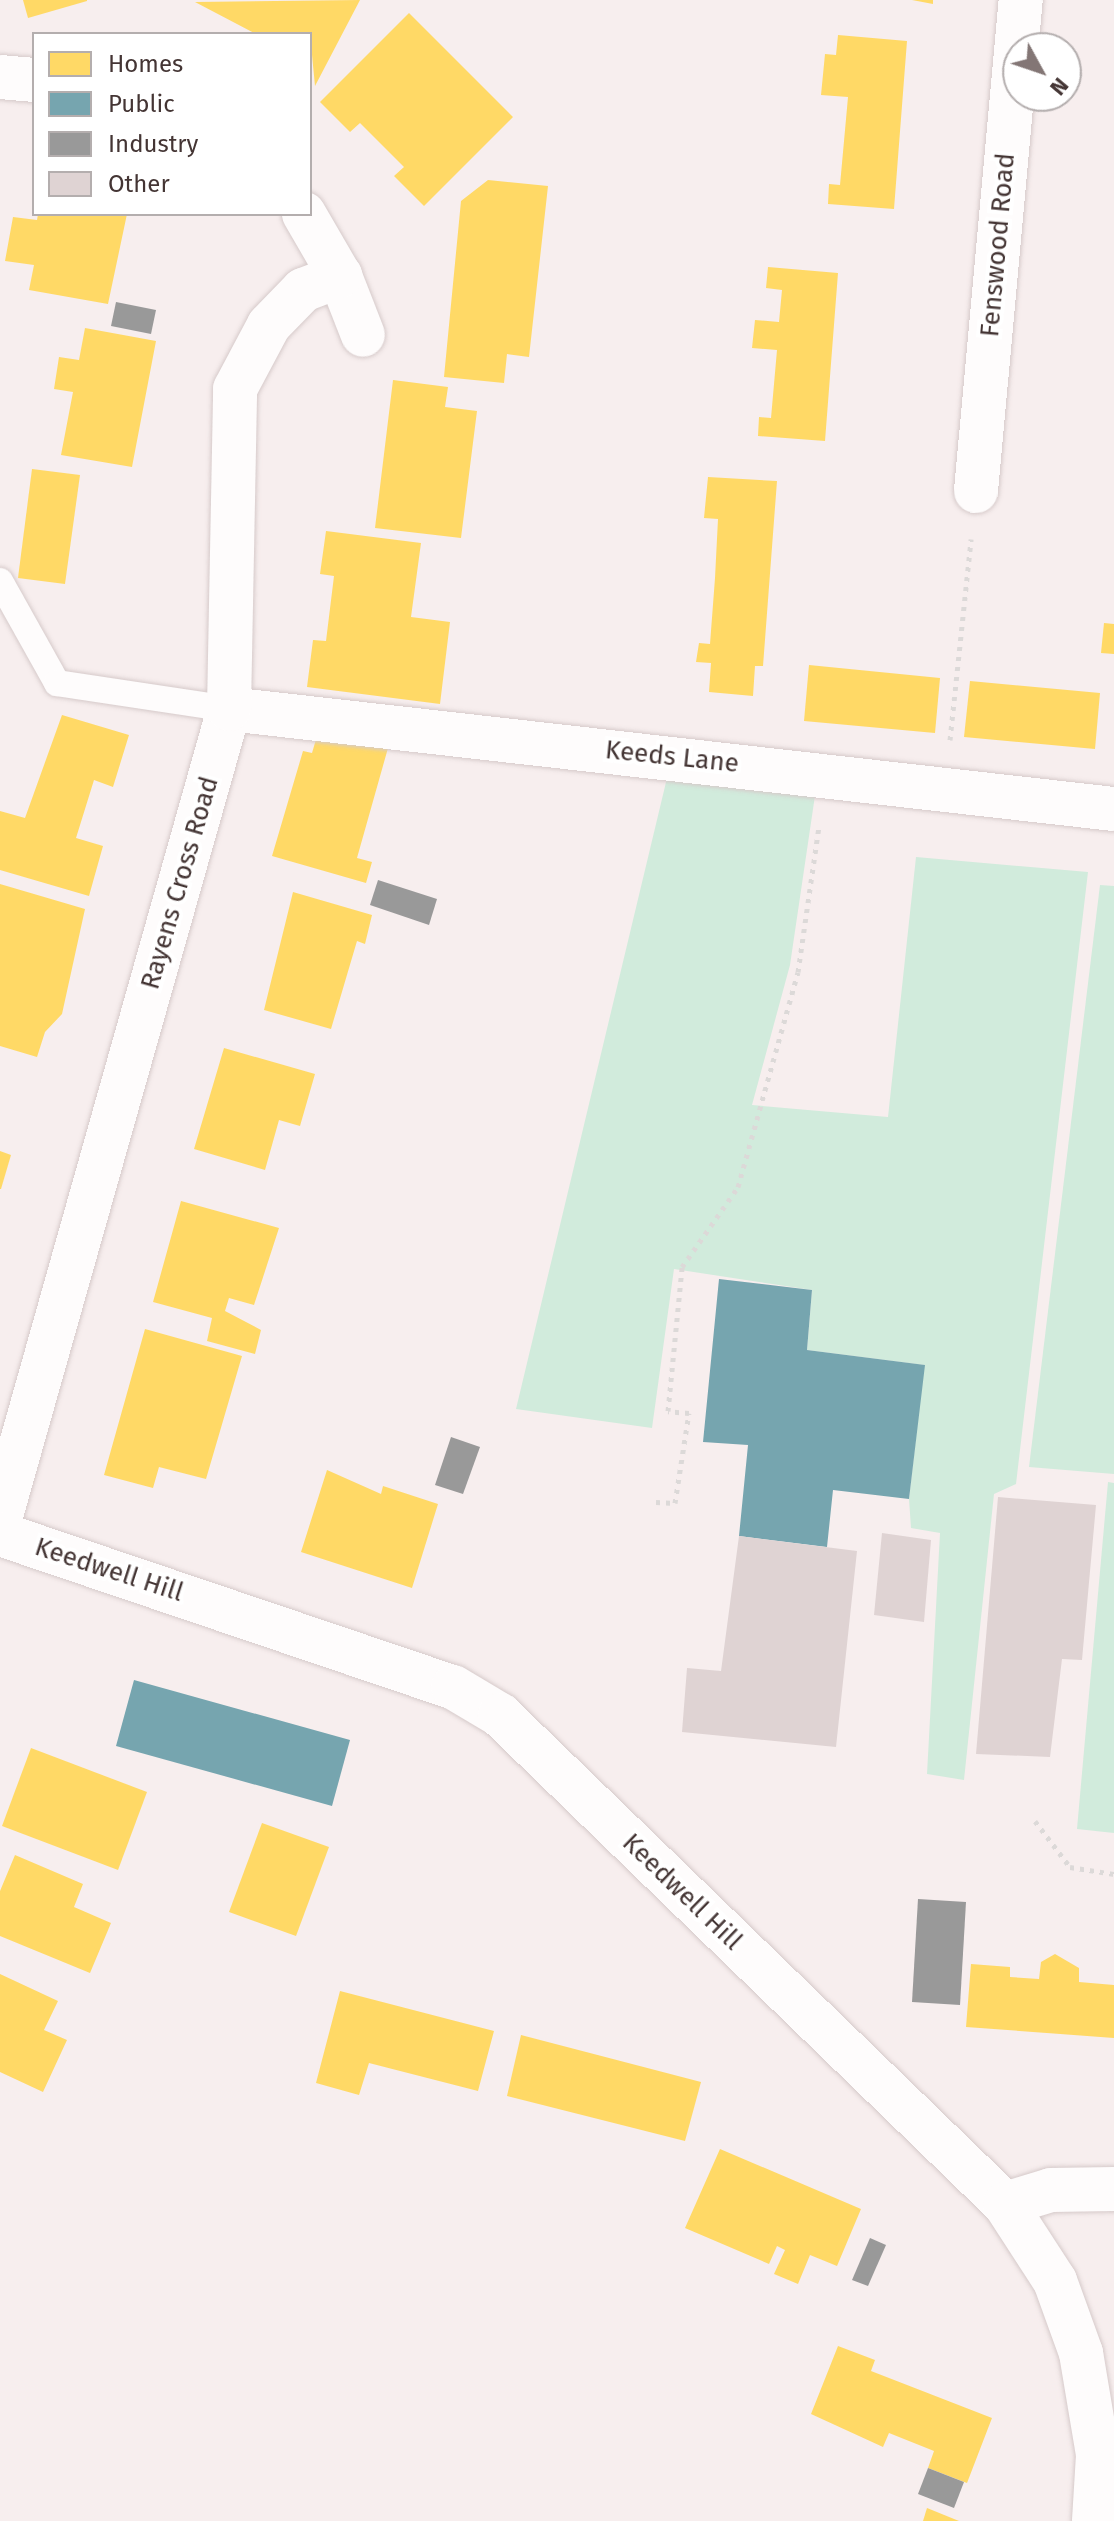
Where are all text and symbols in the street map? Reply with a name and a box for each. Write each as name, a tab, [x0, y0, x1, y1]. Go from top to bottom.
legend	[32, 32, 312, 216]
north arrow	[1002, 32, 1082, 112]
text: Homes	[108, 50, 183, 78]
text: N	[1044, 72, 1074, 101]
text: Public	[108, 90, 175, 118]
text: Industry	[108, 130, 198, 158]
street label: Fenswood Road	[974, 152, 1022, 338]
text: Other	[108, 170, 170, 198]
street label: Keeds Lane	[604, 734, 740, 780]
street label: Rayens Cross Road	[135, 773, 225, 993]
street label: Keedwell Hill	[31, 1531, 187, 1609]
street label: Keedwell Hill	[616, 1827, 748, 1957]

